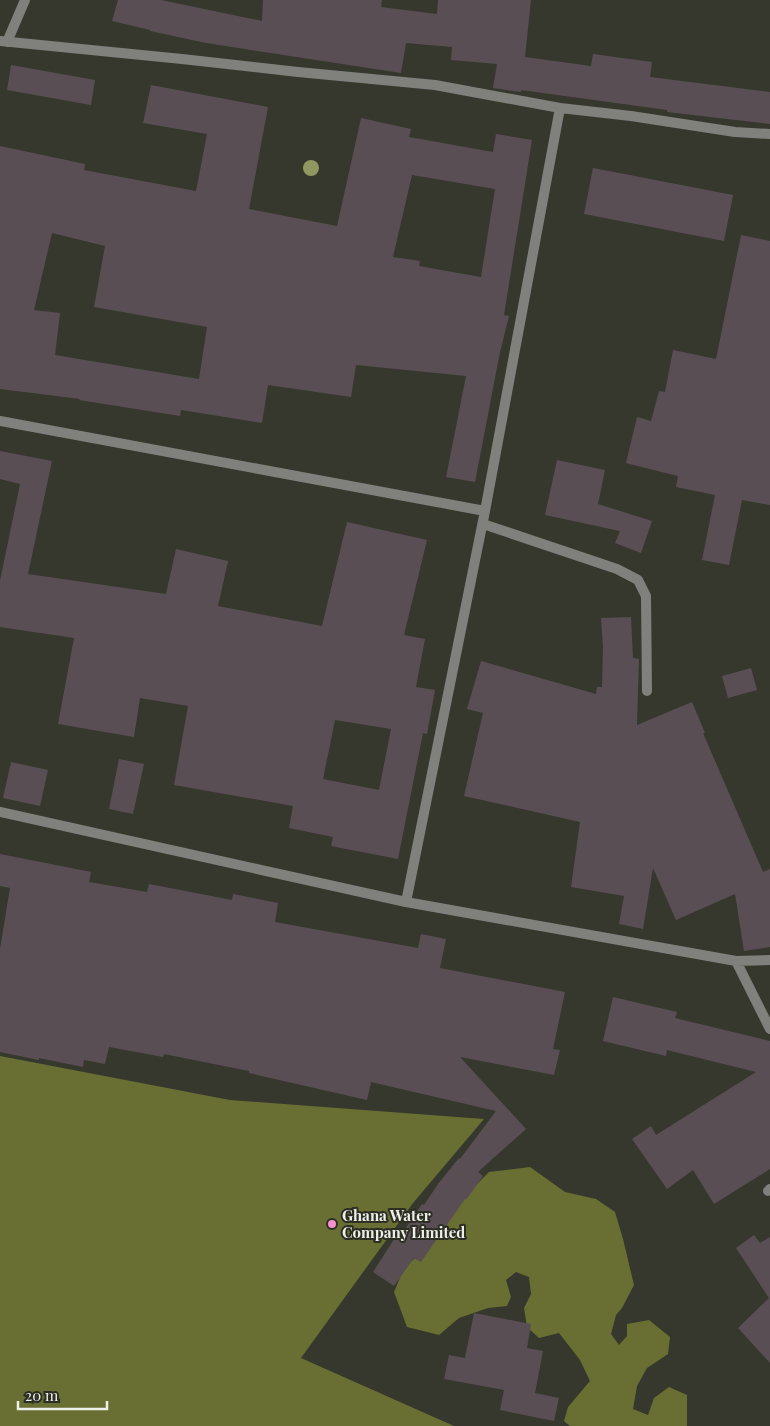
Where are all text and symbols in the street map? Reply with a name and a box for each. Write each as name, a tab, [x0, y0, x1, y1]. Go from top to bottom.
place label: Ghana Water Company Limited	[342, 1205, 465, 1242]
marker: Ghana Water Company Limited	[326, 1218, 338, 1230]
scale bar	[18, 1378, 106, 1410]
text: 20 m	[25, 1385, 59, 1405]

